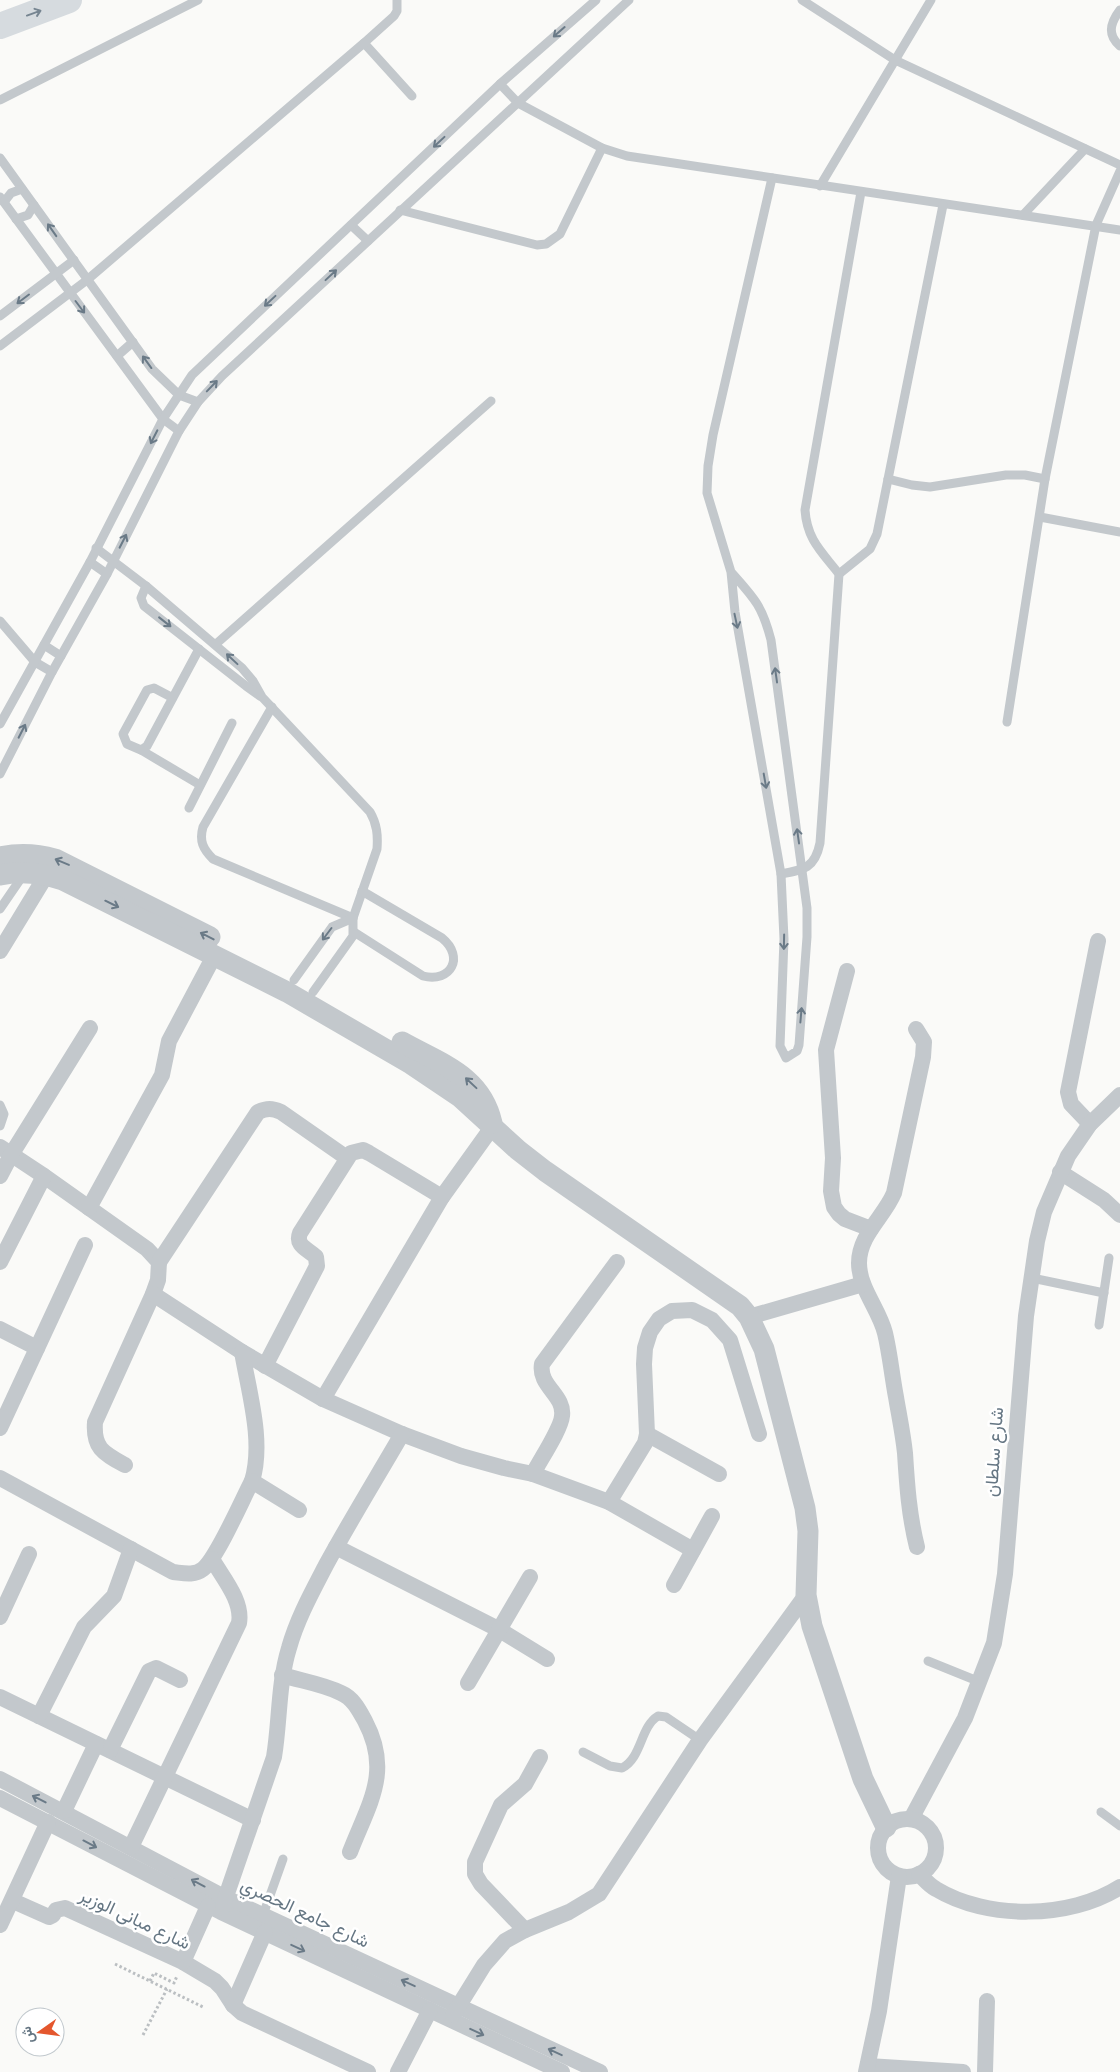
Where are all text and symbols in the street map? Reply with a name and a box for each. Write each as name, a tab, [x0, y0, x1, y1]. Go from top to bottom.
one-way arrow	[26, 8, 42, 17]
one-way arrow	[553, 26, 566, 38]
one-way arrow	[433, 136, 446, 148]
one-way arrow	[47, 223, 57, 237]
one-way arrow	[325, 269, 337, 281]
one-way arrow	[17, 293, 30, 304]
one-way arrow	[264, 295, 277, 307]
one-way arrow	[75, 300, 85, 314]
one-way arrow	[142, 355, 152, 369]
one-way arrow	[206, 379, 218, 392]
one-way arrow	[149, 429, 159, 444]
one-way arrow	[119, 534, 128, 549]
one-way arrow	[732, 612, 741, 628]
one-way arrow	[158, 616, 171, 627]
one-way arrow	[226, 653, 238, 665]
one-way arrow	[771, 667, 781, 683]
one-way arrow	[18, 724, 27, 739]
one-way arrow	[760, 772, 770, 788]
one-way arrow	[793, 828, 803, 844]
one-way arrow	[55, 856, 70, 866]
one-way arrow	[104, 900, 119, 909]
one-way arrow	[321, 927, 332, 940]
one-way arrow	[200, 931, 215, 940]
one-way arrow	[779, 933, 788, 949]
one-way arrow	[796, 1008, 806, 1024]
one-way arrow	[464, 1077, 477, 1089]
street label: شارع سلطان	[980, 1406, 1009, 1498]
one-way arrow	[32, 1794, 47, 1803]
one-way arrow	[82, 1840, 97, 1849]
street label: شارع جامع الحصري	[235, 1874, 373, 1956]
one-way arrow	[191, 1878, 206, 1887]
street label: شارع مبانى الوزير	[75, 1883, 194, 1955]
one-way arrow	[290, 1944, 305, 1953]
one-way arrow	[401, 1978, 416, 1987]
north arrow	[15, 2007, 65, 2057]
text: ش	[17, 2025, 38, 2045]
one-way arrow	[469, 2027, 484, 2037]
one-way arrow	[548, 2046, 563, 2056]

